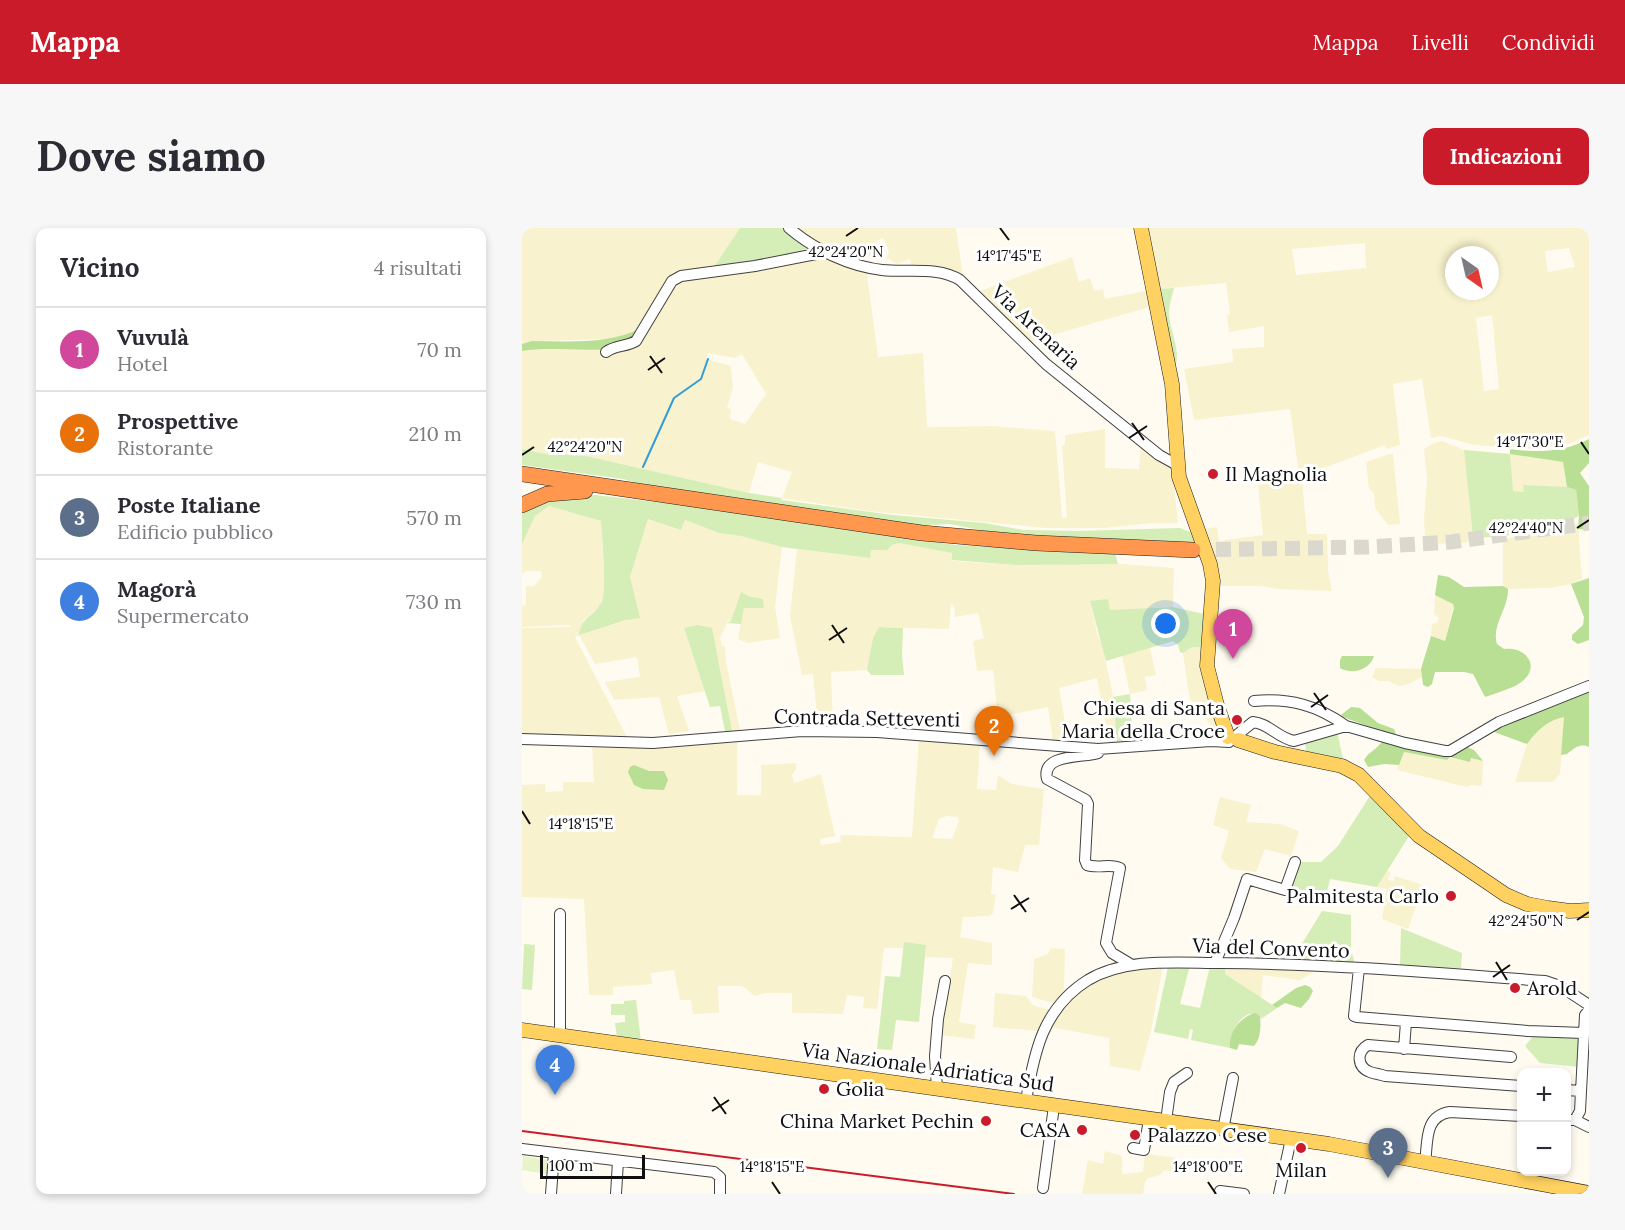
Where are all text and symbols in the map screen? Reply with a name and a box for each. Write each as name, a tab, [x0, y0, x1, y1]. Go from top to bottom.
text: Mappa	[30, 24, 120, 60]
text: Mappa	[1313, 29, 1379, 56]
text: Livelli	[1412, 29, 1469, 56]
text: Condividi	[1502, 29, 1595, 56]
button: Indicazioni	[1423, 128, 1589, 185]
text: Dove siamo	[36, 129, 266, 183]
text: 42°24'20"N	[808, 242, 884, 261]
text: 14°17'45"E	[976, 246, 1042, 265]
north arrow	[1445, 246, 1499, 300]
text: Vicino	[60, 251, 140, 284]
text: 4 risultati	[374, 255, 462, 280]
street label: Via Arenaria	[986, 278, 1086, 374]
text: Vuvulà	[117, 323, 189, 351]
text: 1	[75, 337, 84, 362]
text: 70 m	[417, 337, 462, 362]
text: Hotel	[117, 351, 168, 376]
text: Prospettive	[117, 407, 238, 435]
text: 2	[74, 421, 85, 446]
text: 210 m	[408, 421, 462, 446]
text: 14°17'30"E	[1496, 432, 1564, 451]
text: Ristorante	[117, 435, 213, 460]
text: 42°24'20"N	[547, 437, 623, 456]
place label: Il Magnolia	[1225, 461, 1327, 486]
marker: Il Magnolia	[1206, 467, 1220, 481]
text: Poste Italiane	[117, 491, 261, 519]
text: 3	[74, 505, 85, 530]
text: 570 m	[406, 505, 462, 530]
text: 42°24'40"N	[1489, 518, 1563, 537]
text: Edificio pubblico	[117, 519, 273, 544]
text: Magorà	[117, 575, 196, 603]
text: 4	[74, 589, 85, 614]
text: 730 m	[406, 589, 462, 614]
text: Supermercato	[117, 603, 249, 628]
your location	[1151, 609, 1180, 638]
pin: 1	[1214, 610, 1252, 659]
place label: Chiesa di Santa Maria della Croce	[1062, 695, 1225, 743]
street label: Contrada Setteventi	[774, 703, 960, 732]
pin: 2	[974, 706, 1014, 756]
marker: Chiesa di Santa Maria della Croce	[1230, 713, 1244, 727]
text: 14°18'15"E	[549, 814, 613, 833]
place label: Palmitesta Carlo	[1286, 883, 1439, 908]
marker: Palmitesta Carlo	[1444, 889, 1458, 903]
text: 42°24'50"N	[1488, 911, 1564, 930]
street label: Via del Convento	[1191, 932, 1350, 963]
place label: Arold	[1526, 975, 1577, 1000]
marker: Arold	[1508, 981, 1522, 995]
street label: Via Nazionale Adriatica Sud	[799, 1036, 1056, 1097]
pin: 4	[536, 1046, 574, 1095]
map controls	[1517, 1068, 1571, 1176]
button: +	[1517, 1068, 1571, 1122]
place label: Golia	[836, 1076, 884, 1101]
marker: Golia	[817, 1082, 831, 1096]
place label: China Market Pechin	[780, 1108, 974, 1133]
marker: China Market Pechin	[979, 1114, 993, 1128]
place label: CASA	[1020, 1117, 1070, 1142]
place label: Palazzo Cese	[1147, 1122, 1267, 1147]
button: −	[1517, 1122, 1571, 1176]
marker: CASA	[1075, 1123, 1089, 1137]
marker: Palazzo Cese	[1128, 1128, 1142, 1142]
pin: 3	[1368, 1128, 1408, 1178]
marker: Milan	[1294, 1141, 1308, 1155]
scale bar	[540, 1152, 645, 1180]
text: 100 m	[549, 1155, 593, 1175]
text: 14°18'15"E	[740, 1157, 804, 1176]
text: 14°18'00"E	[1173, 1157, 1243, 1176]
place label: Milan	[1275, 1157, 1327, 1182]

